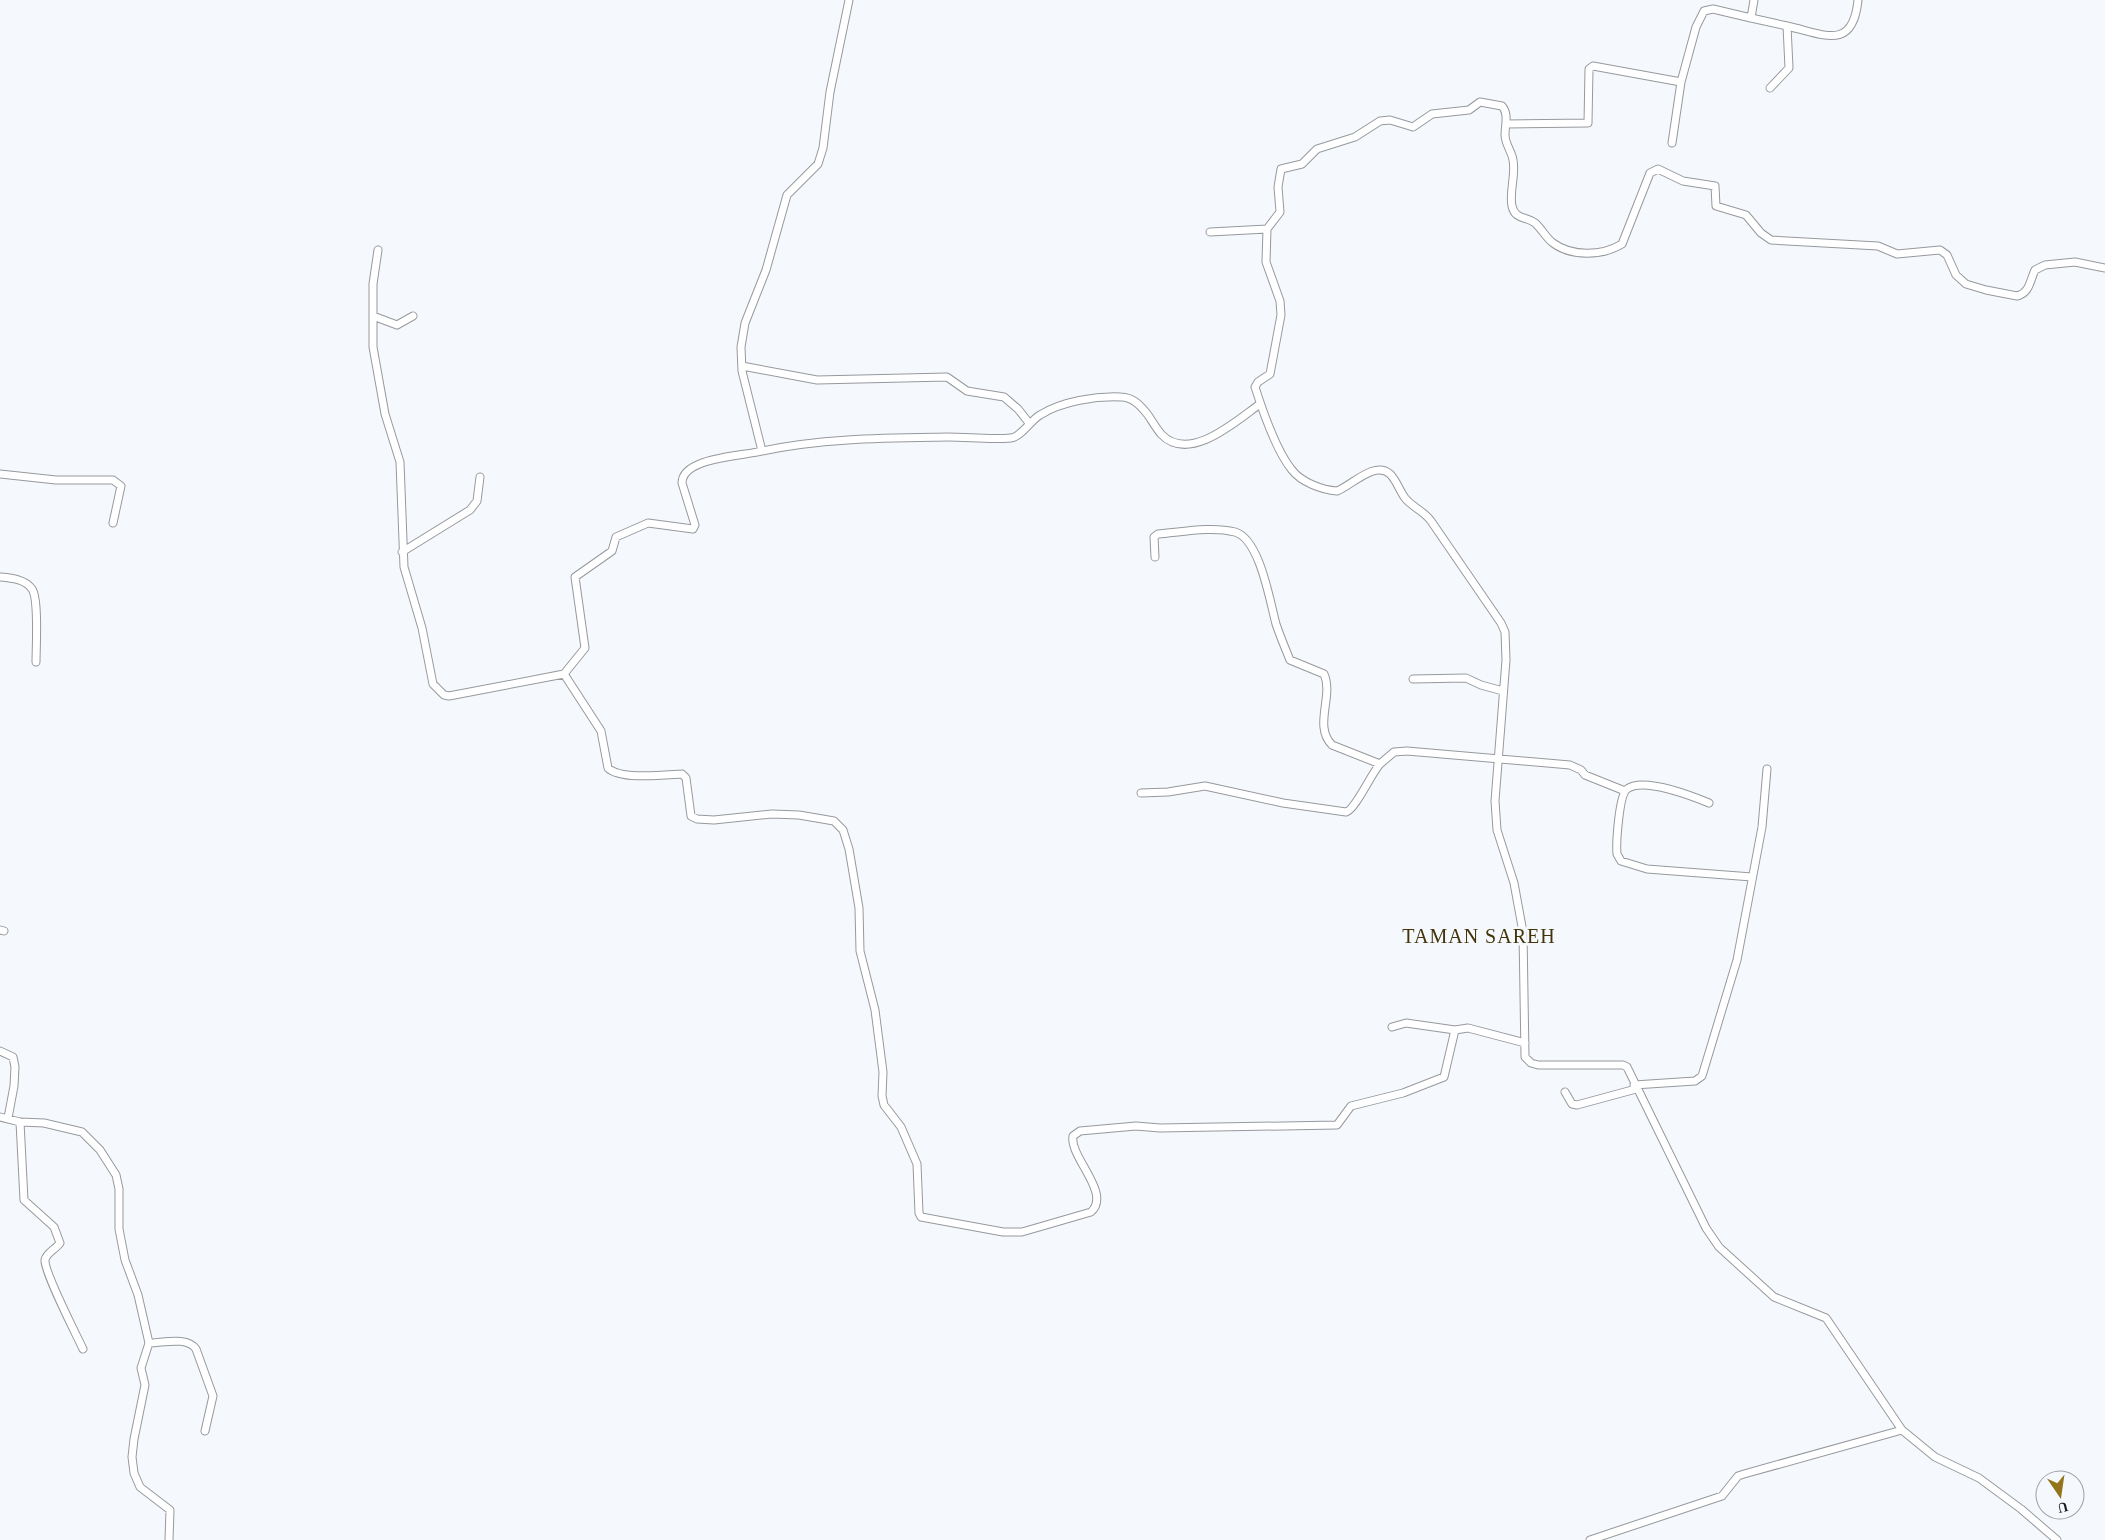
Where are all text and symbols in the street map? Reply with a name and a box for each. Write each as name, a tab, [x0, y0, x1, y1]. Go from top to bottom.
district label: TAMAN SAREH	[1402, 925, 1556, 947]
north arrow	[2035, 1470, 2085, 1520]
text: U	[2056, 1499, 2069, 1516]

